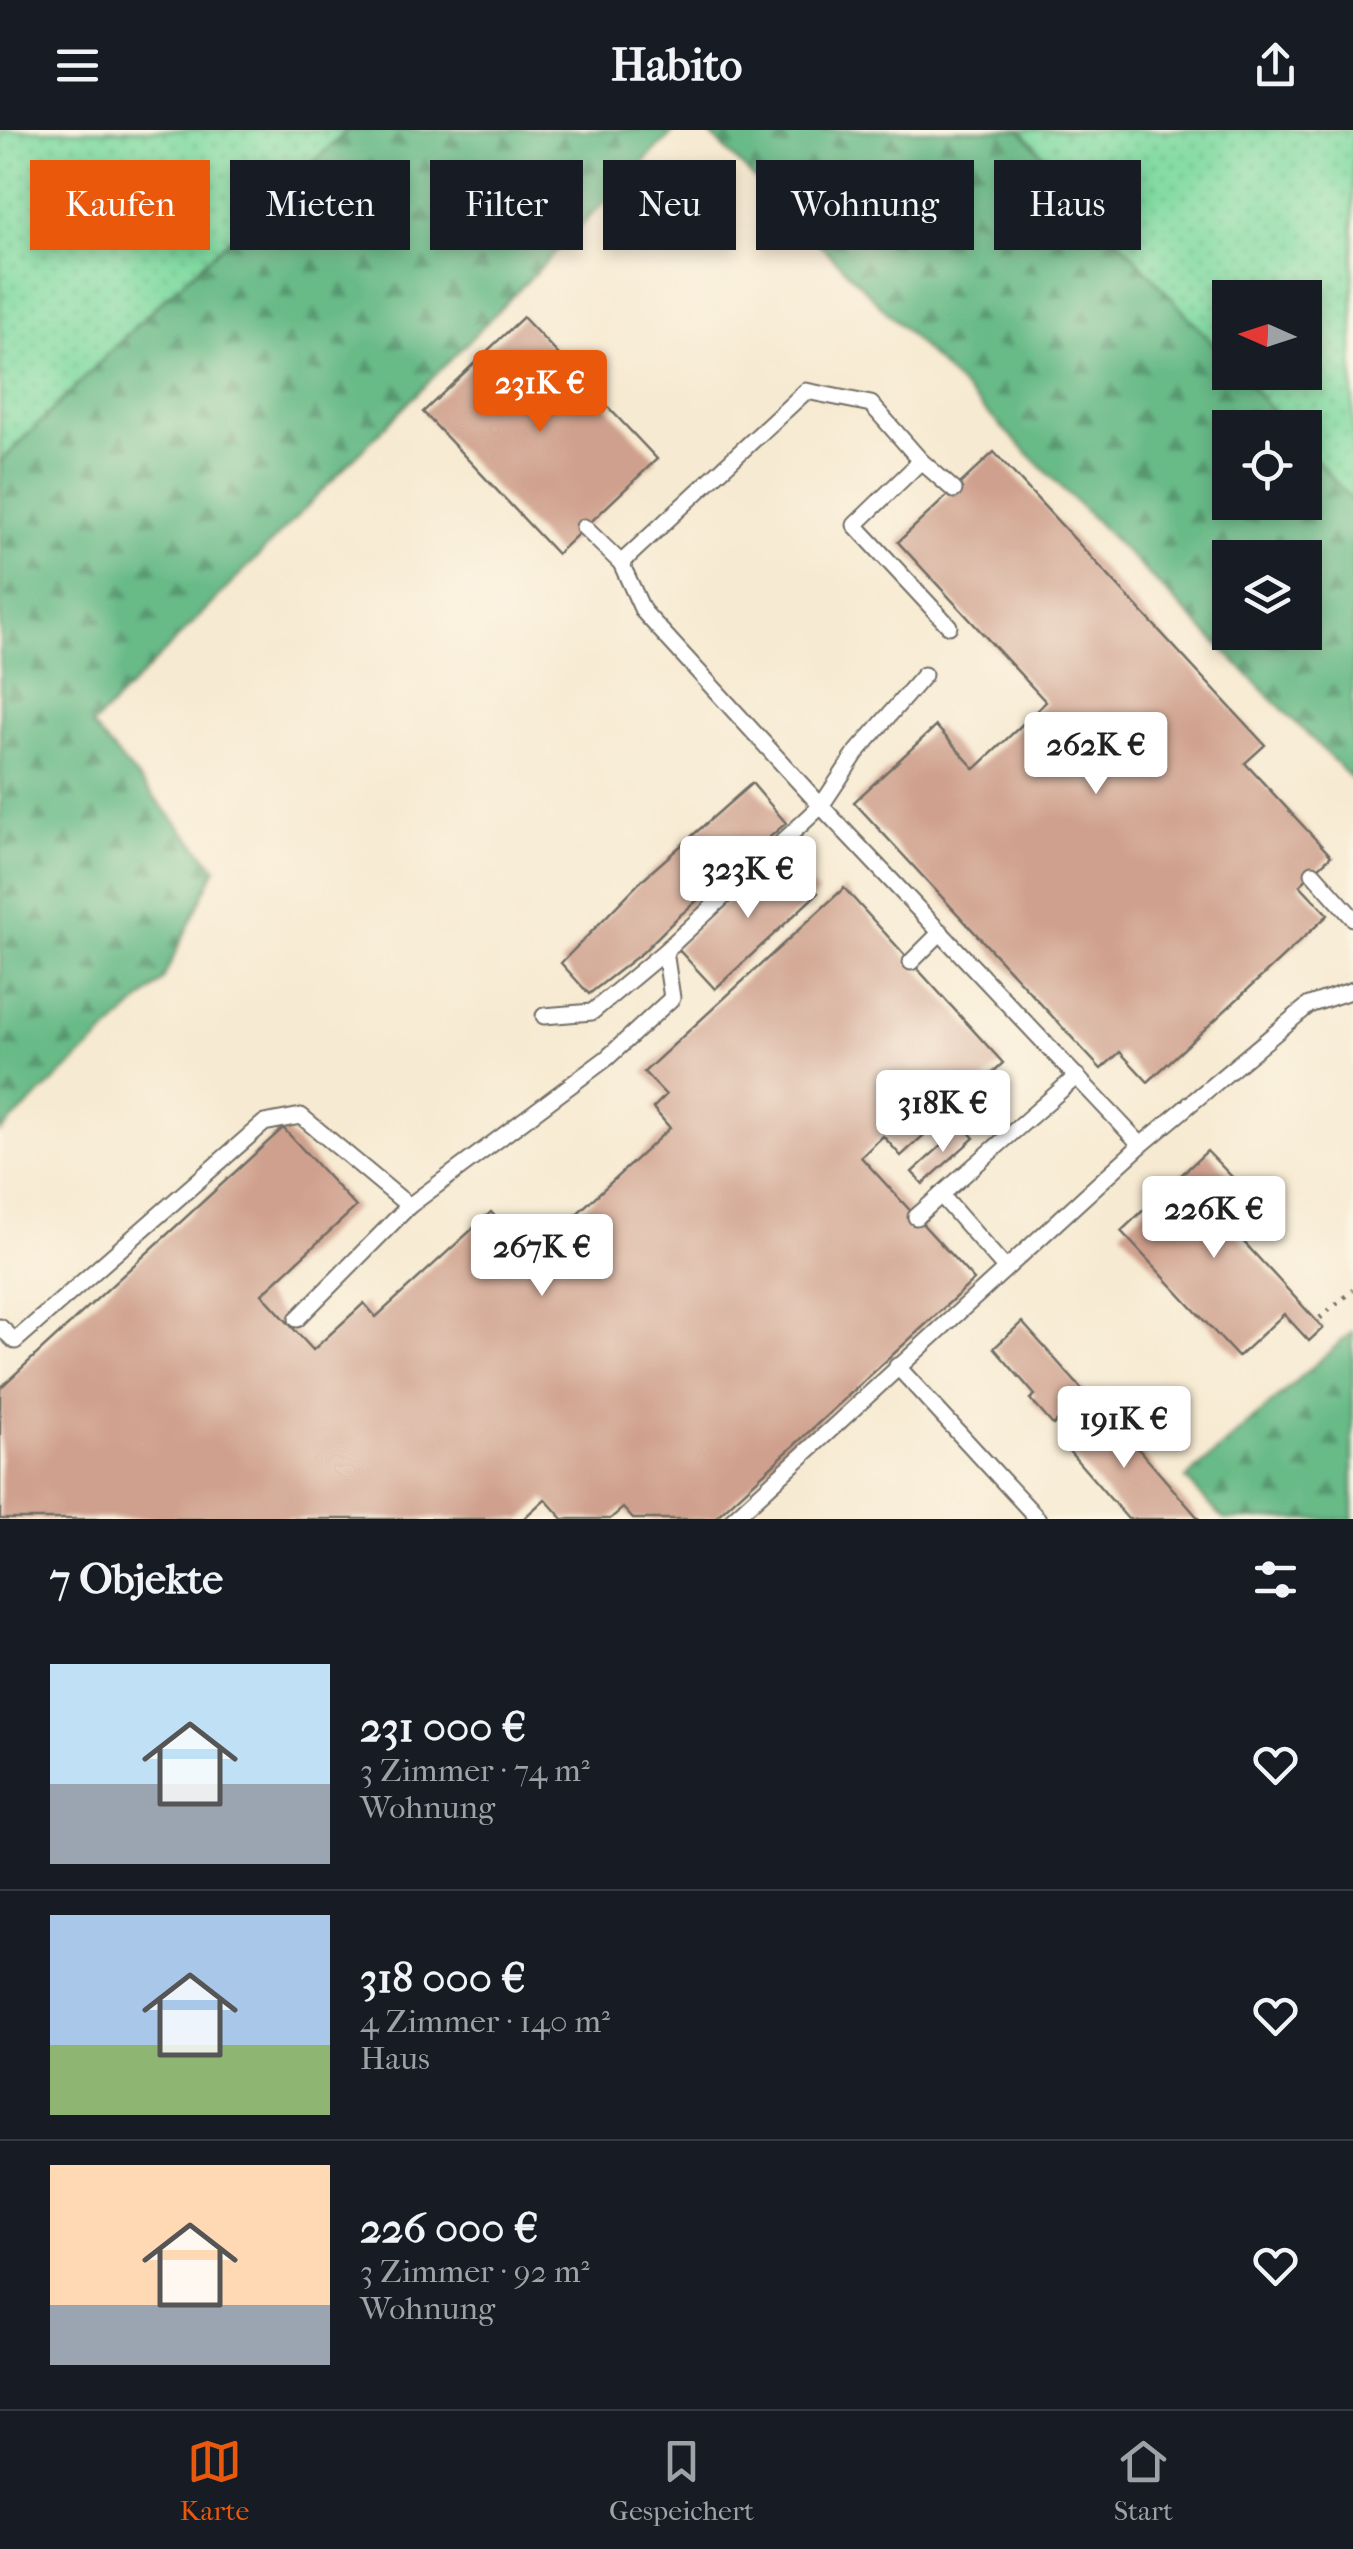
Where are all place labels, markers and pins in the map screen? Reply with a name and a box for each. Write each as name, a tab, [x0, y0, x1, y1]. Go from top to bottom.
pin: 231K €	[459, 350, 621, 435]
pin: 262K €	[1015, 712, 1177, 797]
pin: 323K €	[667, 836, 829, 921]
pin: 318K €	[862, 1070, 1024, 1155]
pin: 226K €	[1133, 1176, 1295, 1261]
pin: 267K €	[461, 1214, 623, 1299]
pin: 191K €	[1043, 1386, 1205, 1471]

